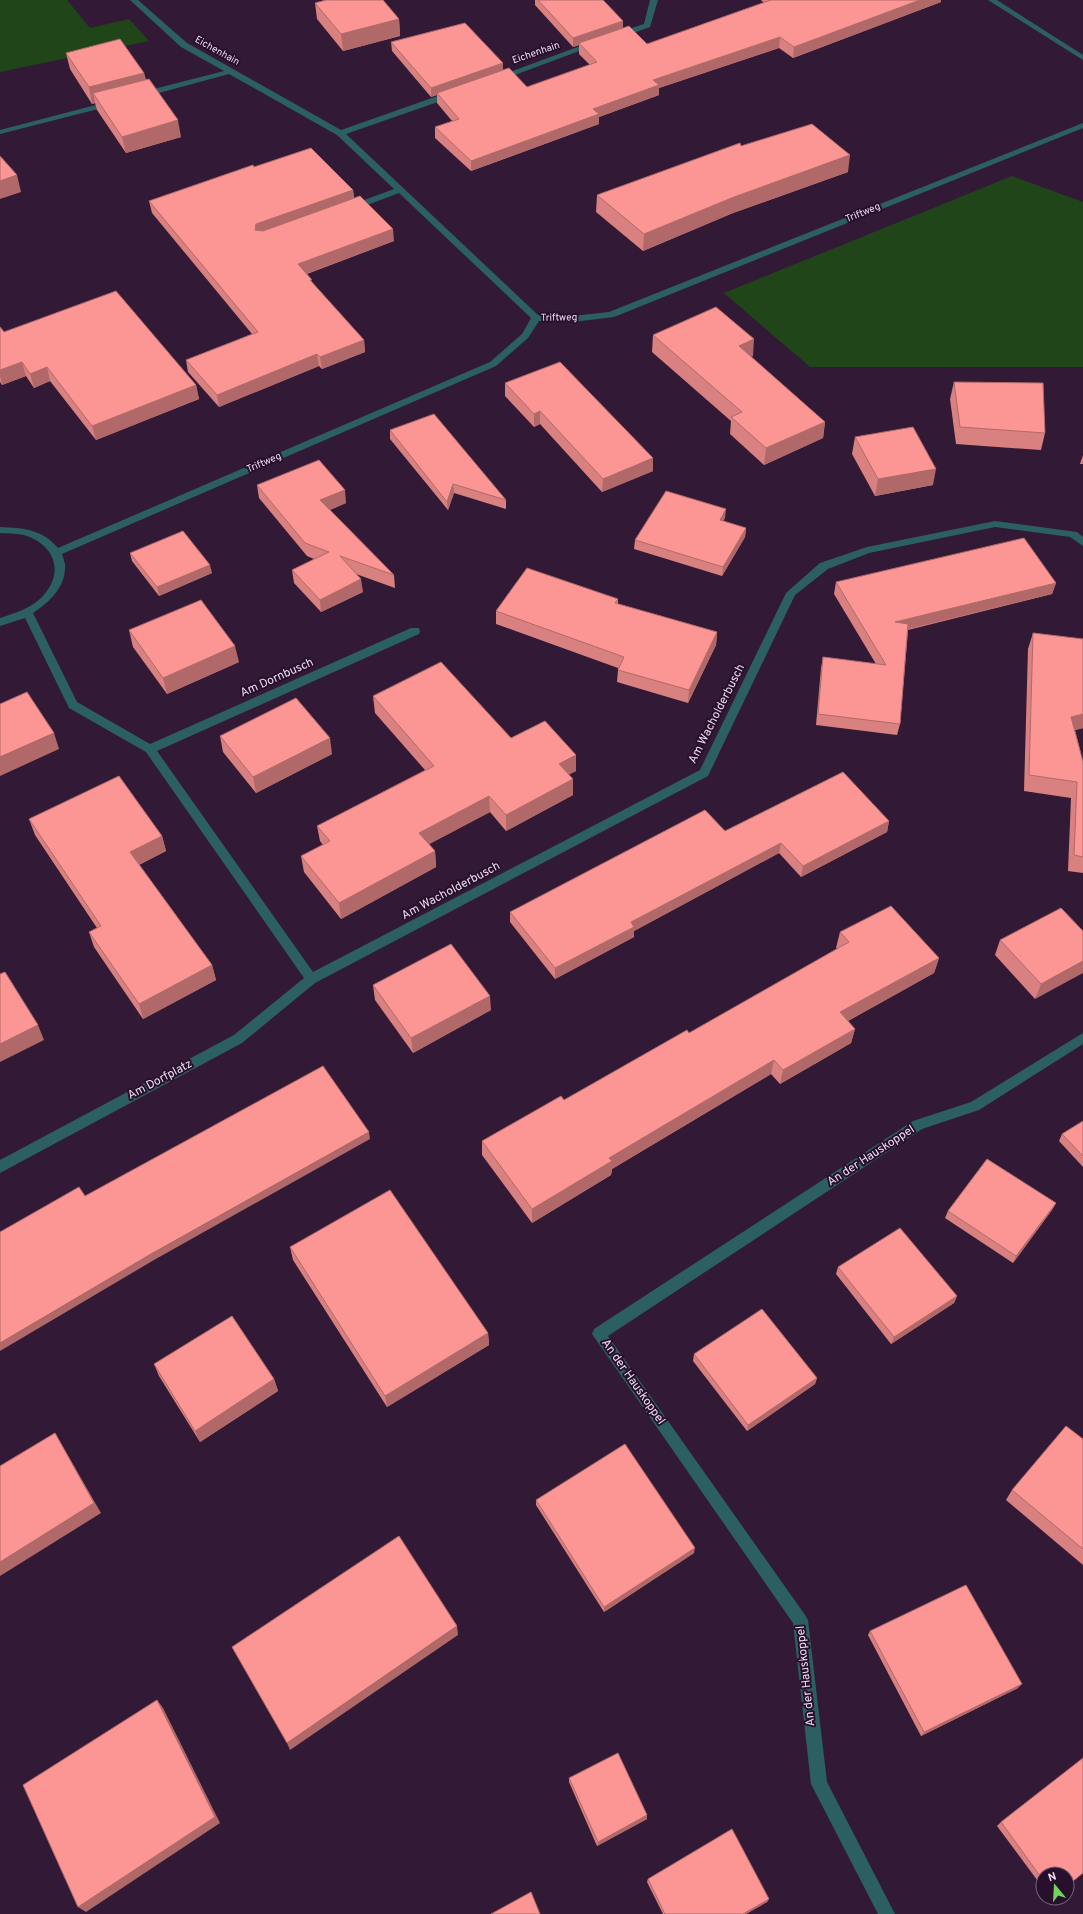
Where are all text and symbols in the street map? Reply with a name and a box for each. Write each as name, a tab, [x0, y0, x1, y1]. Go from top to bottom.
street label: Eichenhain	[192, 33, 242, 69]
street label: Eichenhain	[510, 39, 562, 67]
street label: Triftweg	[844, 200, 882, 226]
street label: Triftweg	[541, 311, 577, 325]
street label: Triftweg	[245, 450, 283, 476]
street label: Am Dornbusch	[238, 655, 316, 701]
street label: Am Wacholderbusch	[685, 662, 749, 766]
street label: Am Wacholderbusch	[399, 858, 503, 924]
street label: Am Dorfplatz	[125, 1056, 195, 1104]
street label: An der Hauskoppel	[824, 1122, 918, 1190]
street label: An der Hauskoppel	[597, 1336, 669, 1428]
street label: An der Hauskoppel	[793, 1625, 819, 1727]
north arrow	[1035, 1866, 1075, 1906]
text: N	[1046, 1870, 1058, 1885]

